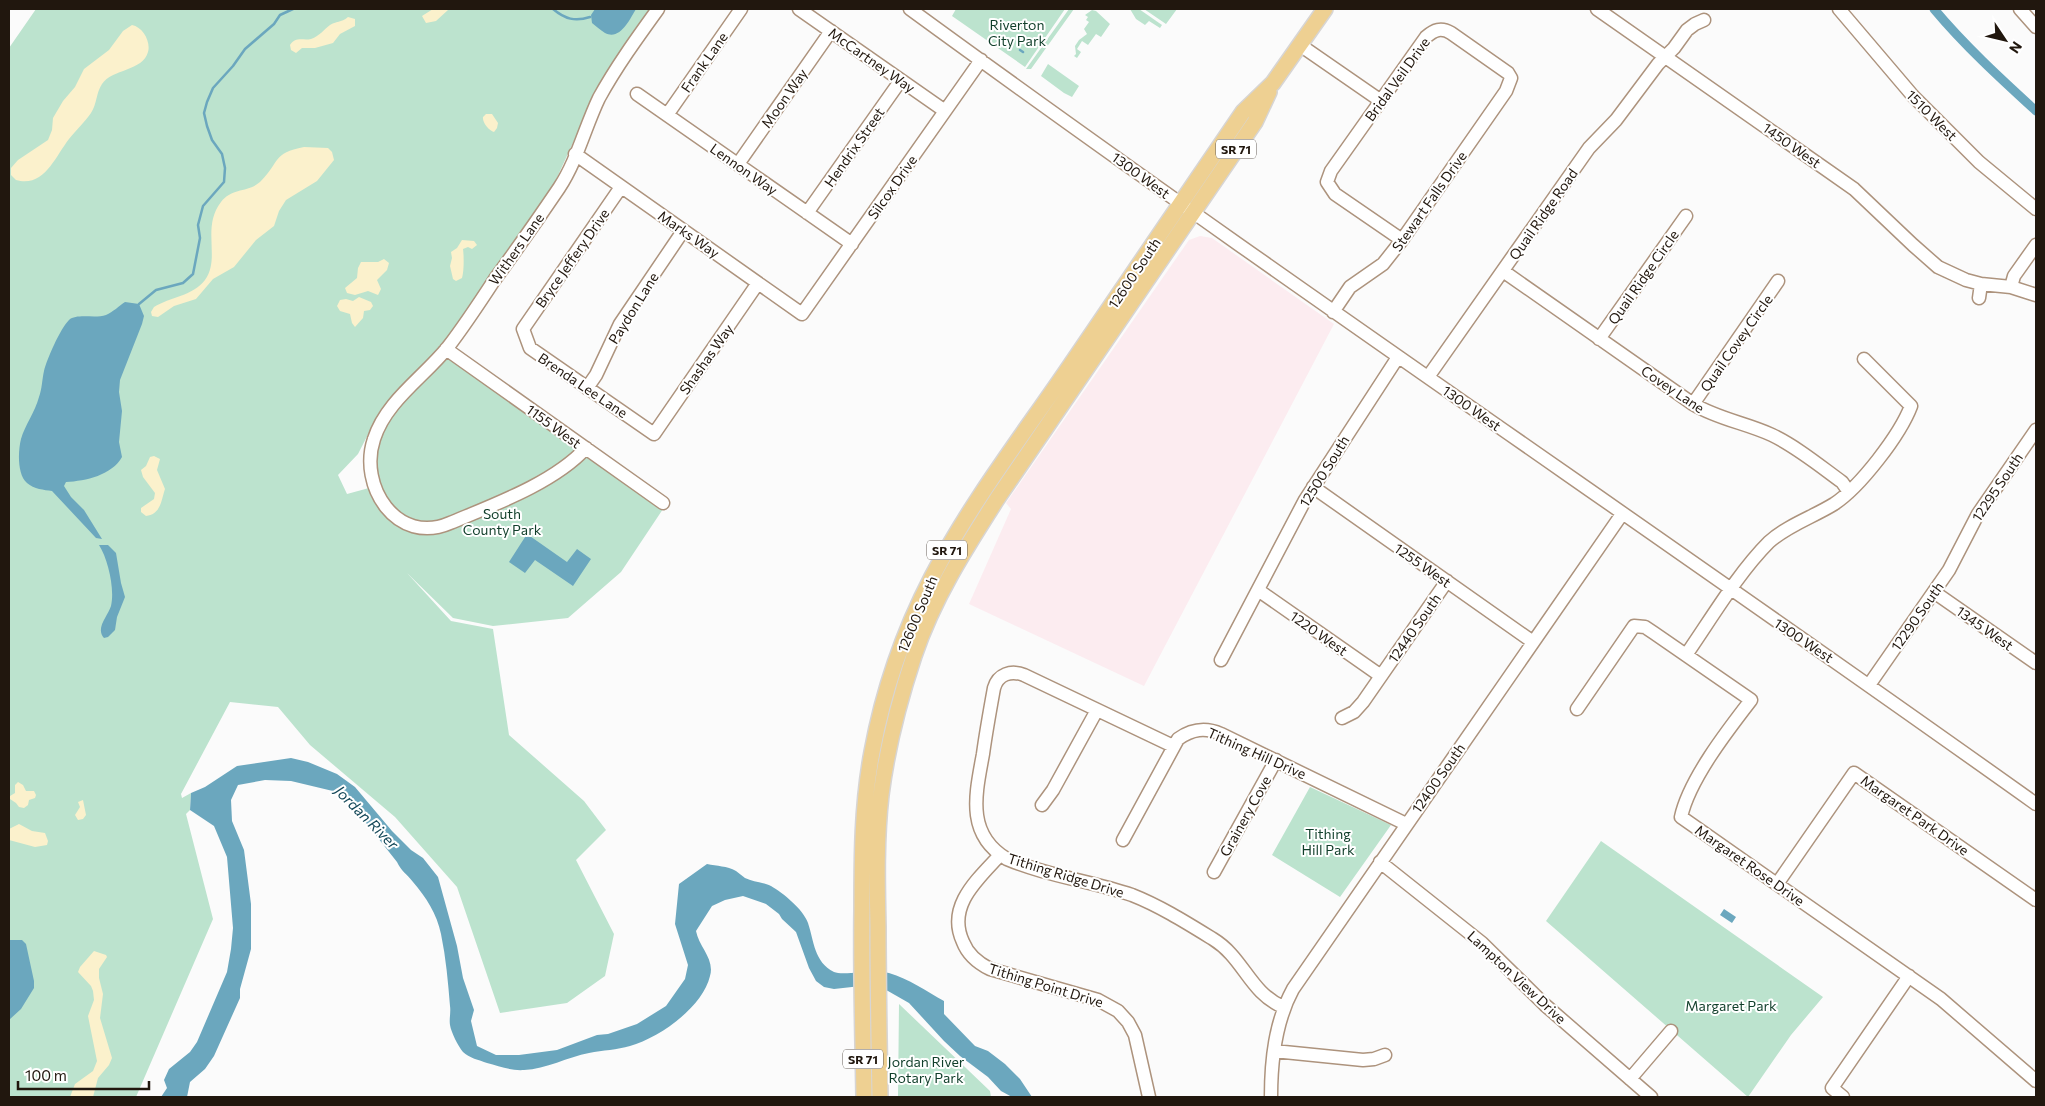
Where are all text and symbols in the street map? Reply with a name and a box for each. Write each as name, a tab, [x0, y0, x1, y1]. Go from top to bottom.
north arrow	[1980, 15, 2030, 65]
park label: Riverton City Park	[988, 16, 1046, 49]
street label: McCartney Way	[825, 24, 919, 96]
street label: Frank Lane	[677, 29, 731, 95]
street label: Bridal Veil Drive	[1361, 34, 1433, 124]
text: N	[2006, 39, 2026, 57]
street label: Moon Way	[757, 65, 811, 131]
street label: 1510 West	[1903, 86, 1961, 144]
street label: Hendrix Street	[820, 104, 888, 190]
street label: 1450 West	[1760, 119, 1825, 171]
street label: Lennon Way	[707, 140, 781, 198]
road number: SR 71	[1216, 140, 1256, 158]
street label: 1300 West	[1109, 148, 1174, 202]
street label: Stewart Falls Drive	[1388, 148, 1470, 254]
street label: Silcox Drive	[864, 152, 920, 222]
street label: Quail Ridge Road	[1505, 165, 1581, 263]
street label: Bryce Jeffery Drive	[531, 205, 613, 311]
street label: Marks Way	[655, 207, 723, 261]
street label: Withers Lane	[485, 210, 547, 288]
street label: Quail Ridge Circle	[1604, 226, 1682, 328]
street label: 12600 South	[1104, 235, 1164, 311]
street label: Paydon Lane	[604, 269, 662, 347]
street label: Quail Covey Circle	[1696, 291, 1776, 395]
street label: Shashas Way	[675, 320, 737, 398]
street label: Brenda Lee Lane	[535, 349, 631, 421]
street label: Covey Lane	[1638, 362, 1708, 416]
street label: 1300 West	[1439, 382, 1505, 435]
street label: 1155 West	[523, 400, 585, 452]
street label: 12500 South	[1295, 432, 1353, 510]
street label: 12295 South	[1968, 450, 2026, 524]
park label: South County Park	[463, 505, 542, 538]
street label: 1255 West	[1391, 539, 1455, 591]
road number: SR 71	[927, 540, 967, 560]
street label: 12600 South	[893, 573, 941, 655]
street label: 12290 South	[1887, 578, 1947, 654]
street label: 12440 South	[1384, 590, 1444, 666]
street label: 1345 West	[1953, 602, 2017, 654]
street label: 1220 West	[1287, 607, 1351, 659]
street label: 1300 West	[1771, 614, 1837, 666]
street label: Tithing Hill Drive	[1205, 724, 1309, 782]
street label: 12400 South	[1408, 740, 1468, 816]
street label: Margaret Park Drive	[1858, 771, 1972, 859]
street label: Grainery Cove	[1216, 773, 1274, 859]
water label: Jordan River	[330, 780, 403, 853]
street label: Margaret Rose Drive	[1692, 821, 1808, 909]
park label: Tithing Hill Park	[1301, 825, 1355, 858]
street label: Tithing Ridge Drive	[1006, 849, 1126, 901]
street label: Lampton View Drive	[1464, 927, 1570, 1027]
street label: Tithing Point Drive	[987, 959, 1105, 1011]
park label: Margaret Park	[1685, 997, 1777, 1014]
road number: SR 71	[843, 1050, 883, 1068]
park label: Jordan River Rotary Park	[888, 1053, 965, 1086]
scale bar	[18, 1058, 149, 1090]
text: 100 m	[25, 1066, 67, 1084]

